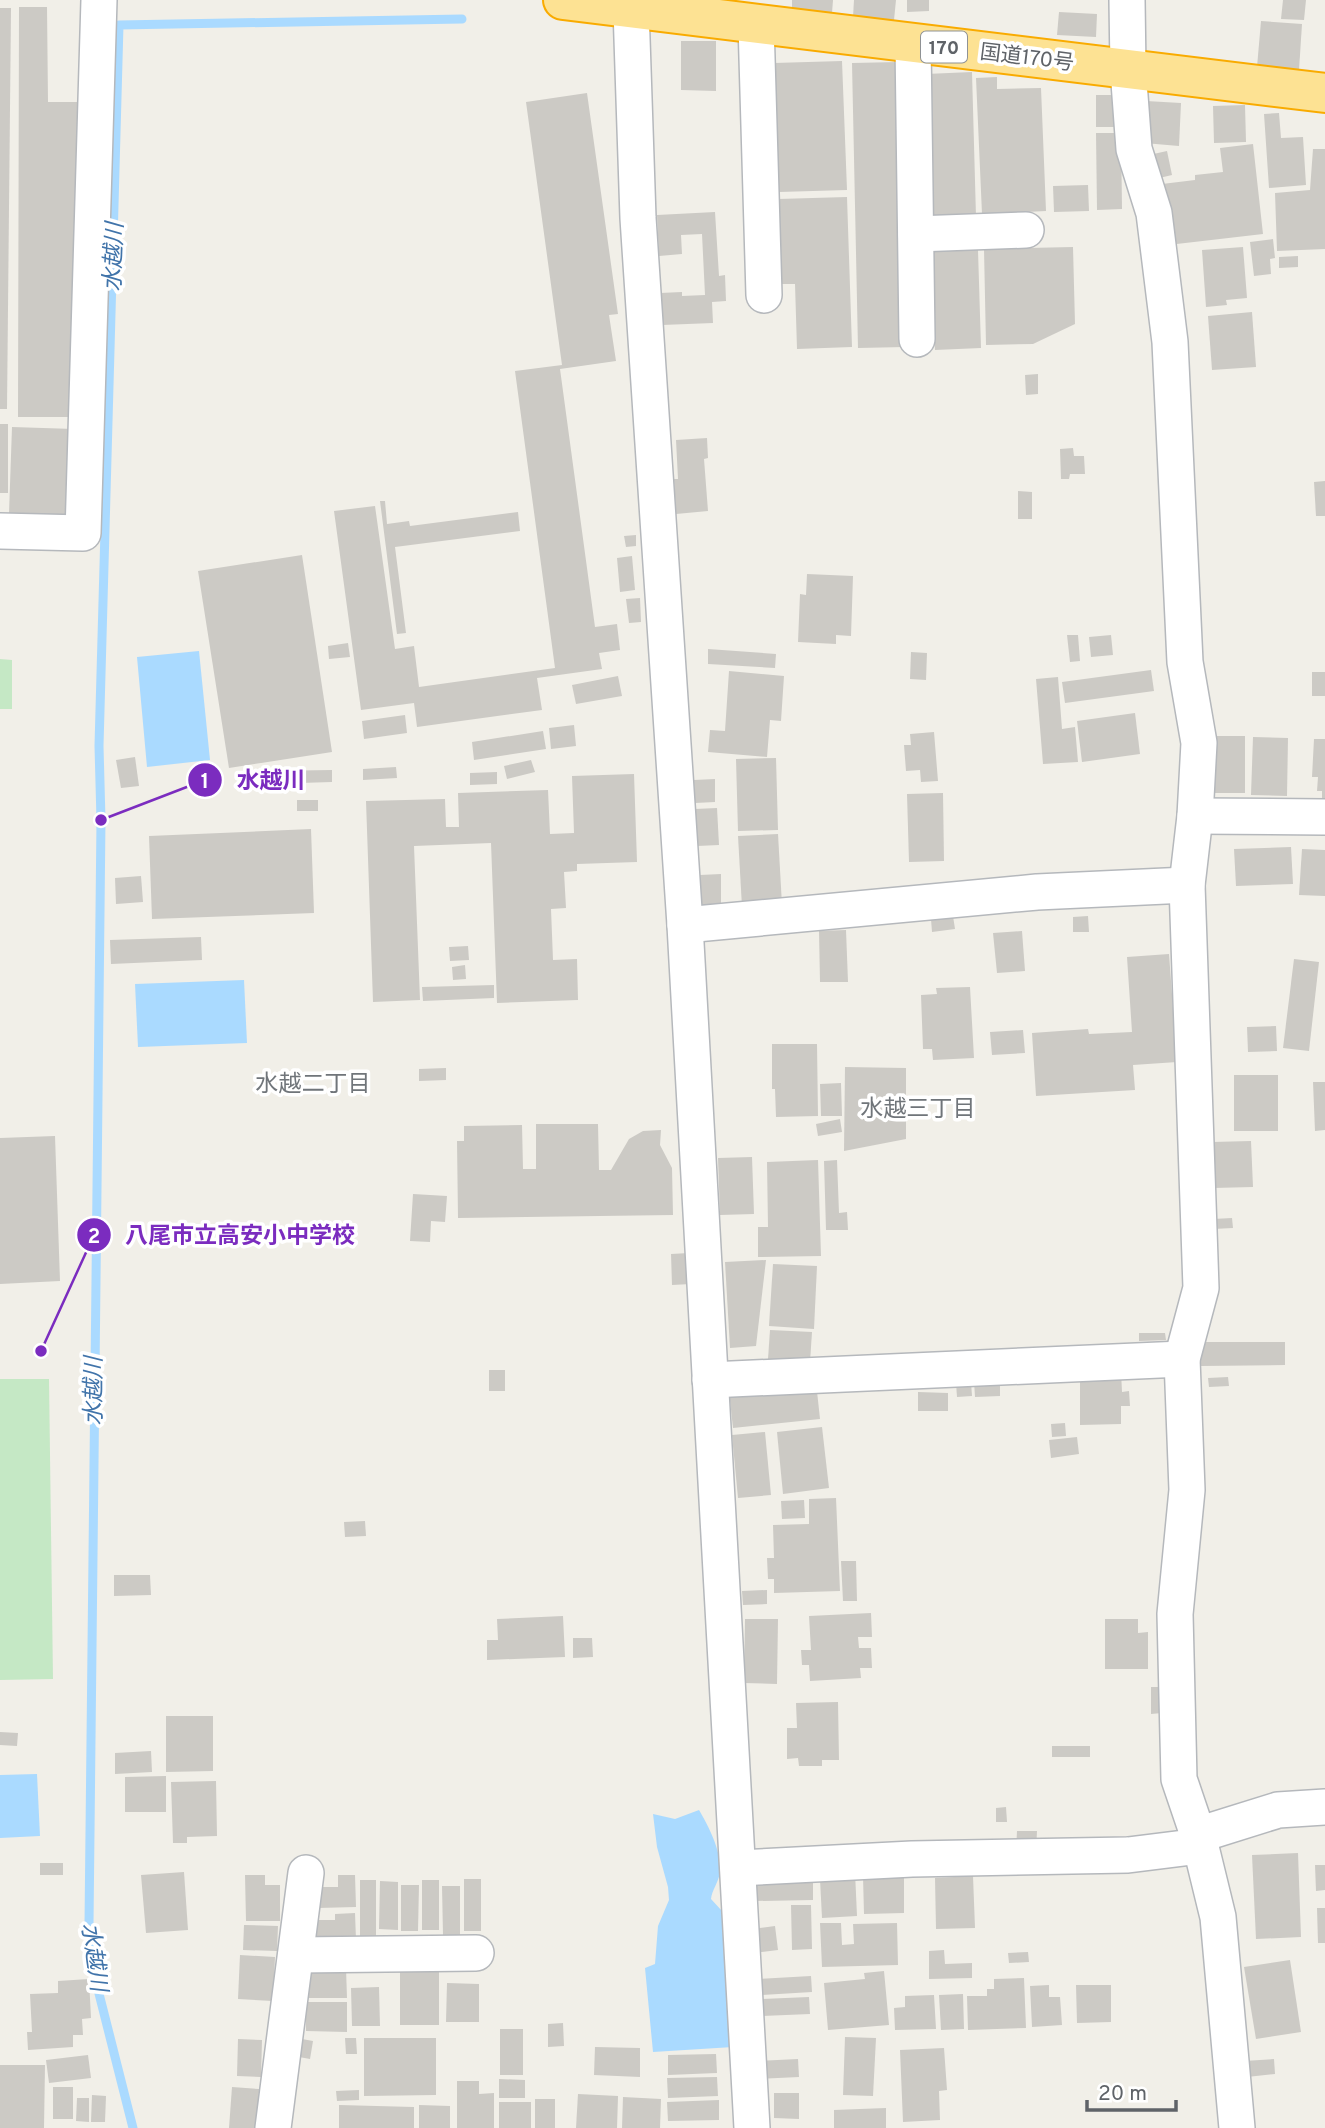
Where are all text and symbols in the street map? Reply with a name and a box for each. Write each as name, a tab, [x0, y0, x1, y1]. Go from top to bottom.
road number: 170	[921, 32, 967, 62]
street label: 国道170号	[978, 39, 1075, 78]
water label: 水越川	[100, 219, 131, 292]
callout: 水越川	[187, 758, 319, 802]
text: 水越川	[237, 768, 306, 797]
text: 1	[201, 769, 209, 796]
district label: 水越二丁目	[256, 1071, 371, 1100]
district label: 水越三丁目	[861, 1096, 976, 1125]
callout: 八尾市立高安小中学校	[76, 1213, 369, 1257]
text: 八尾市立高安小中学校	[125, 1223, 355, 1252]
text: 2	[88, 1224, 100, 1251]
water label: 水越川	[81, 1354, 110, 1426]
water label: 水越川	[73, 1921, 112, 1997]
scale bar	[1087, 2068, 1176, 2112]
text: 20 m	[1098, 2081, 1147, 2108]

